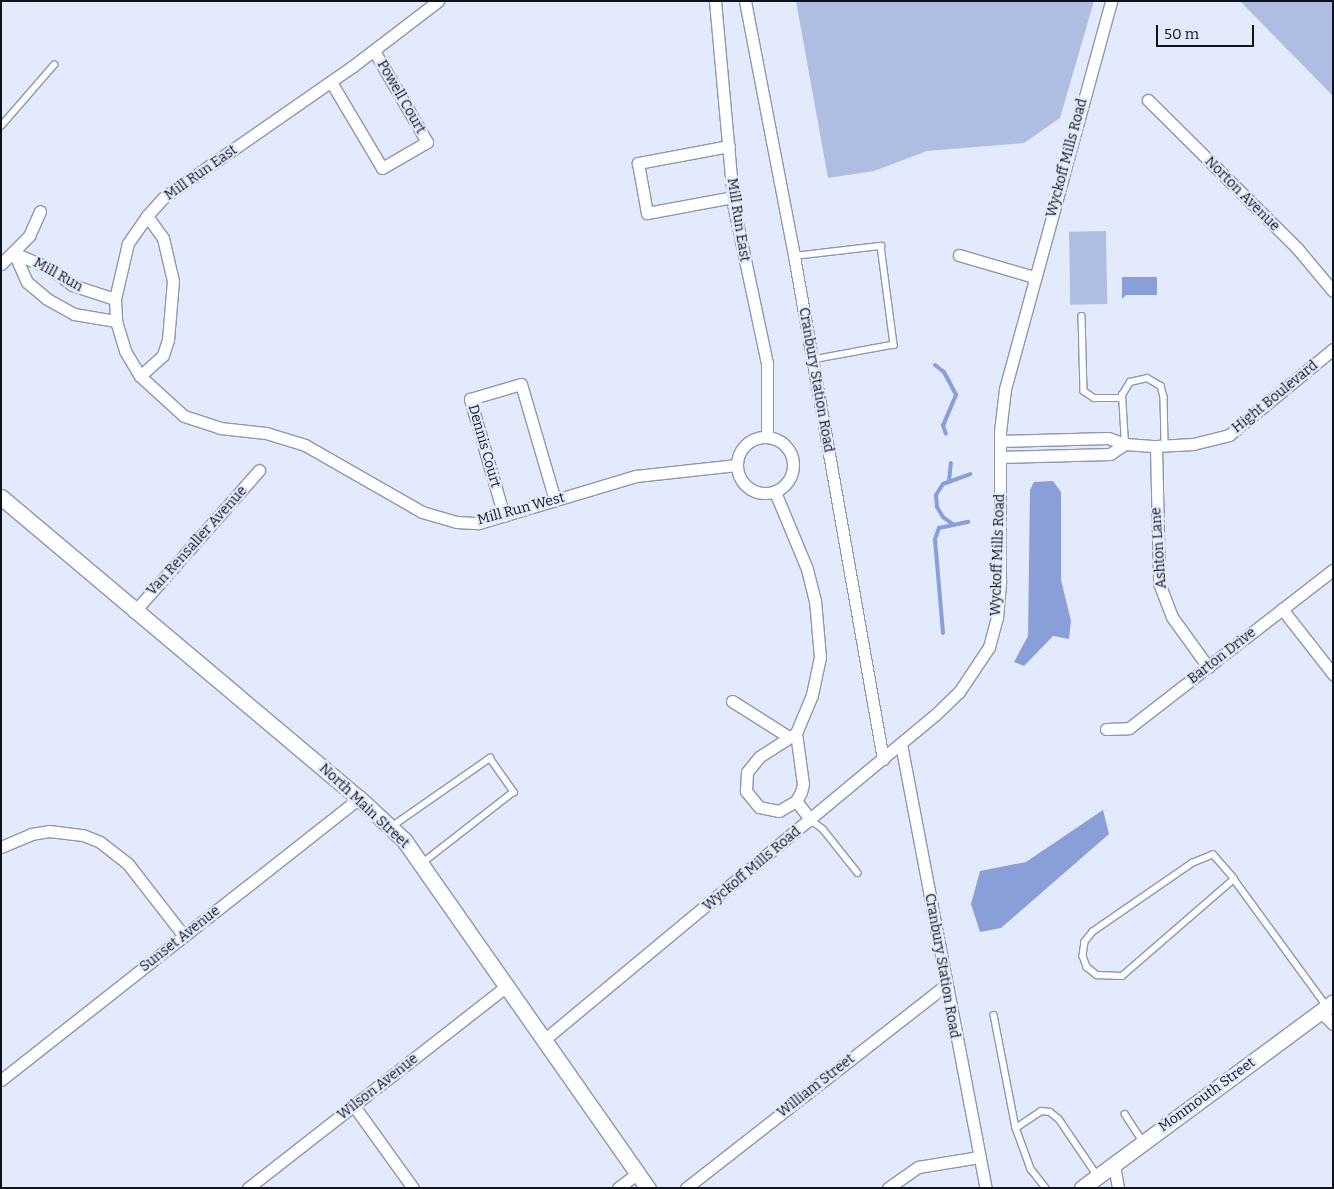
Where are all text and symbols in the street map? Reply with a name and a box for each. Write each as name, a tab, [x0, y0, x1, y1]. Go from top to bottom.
scale bar	[1159, 15, 1256, 47]
text: 50 m	[1164, 25, 1199, 43]
street label: Powell Court	[373, 57, 429, 137]
street label: Wyckoff Mills Road	[1043, 97, 1091, 219]
street label: Mill Run East	[161, 142, 241, 204]
street label: Norton Avenue	[1201, 153, 1283, 235]
street label: Mill Run East	[723, 177, 753, 263]
street label: Mill Run	[30, 255, 86, 295]
street label: Cranbury Station Road	[795, 306, 837, 454]
street label: Hight Boulevard	[1229, 357, 1321, 437]
street label: Dennis Court	[464, 403, 504, 489]
street label: Van Rensaller Avenue	[143, 483, 251, 599]
street label: Mill Run West	[476, 489, 566, 529]
street label: Wyckoff Mills Road	[987, 494, 1009, 616]
street label: Ashton Lane	[1148, 507, 1170, 589]
street label: Barton Drive	[1185, 624, 1259, 688]
street label: North Main Street	[316, 760, 412, 852]
street label: Wyckoff Mills Road	[700, 823, 804, 915]
street label: Cranbury Station Road	[921, 892, 963, 1040]
street label: Sunset Avenue	[137, 902, 223, 976]
street label: Wilson Avenue	[334, 1050, 422, 1124]
street label: William Street	[774, 1051, 858, 1121]
street label: Monmouth Street	[1155, 1054, 1259, 1136]

